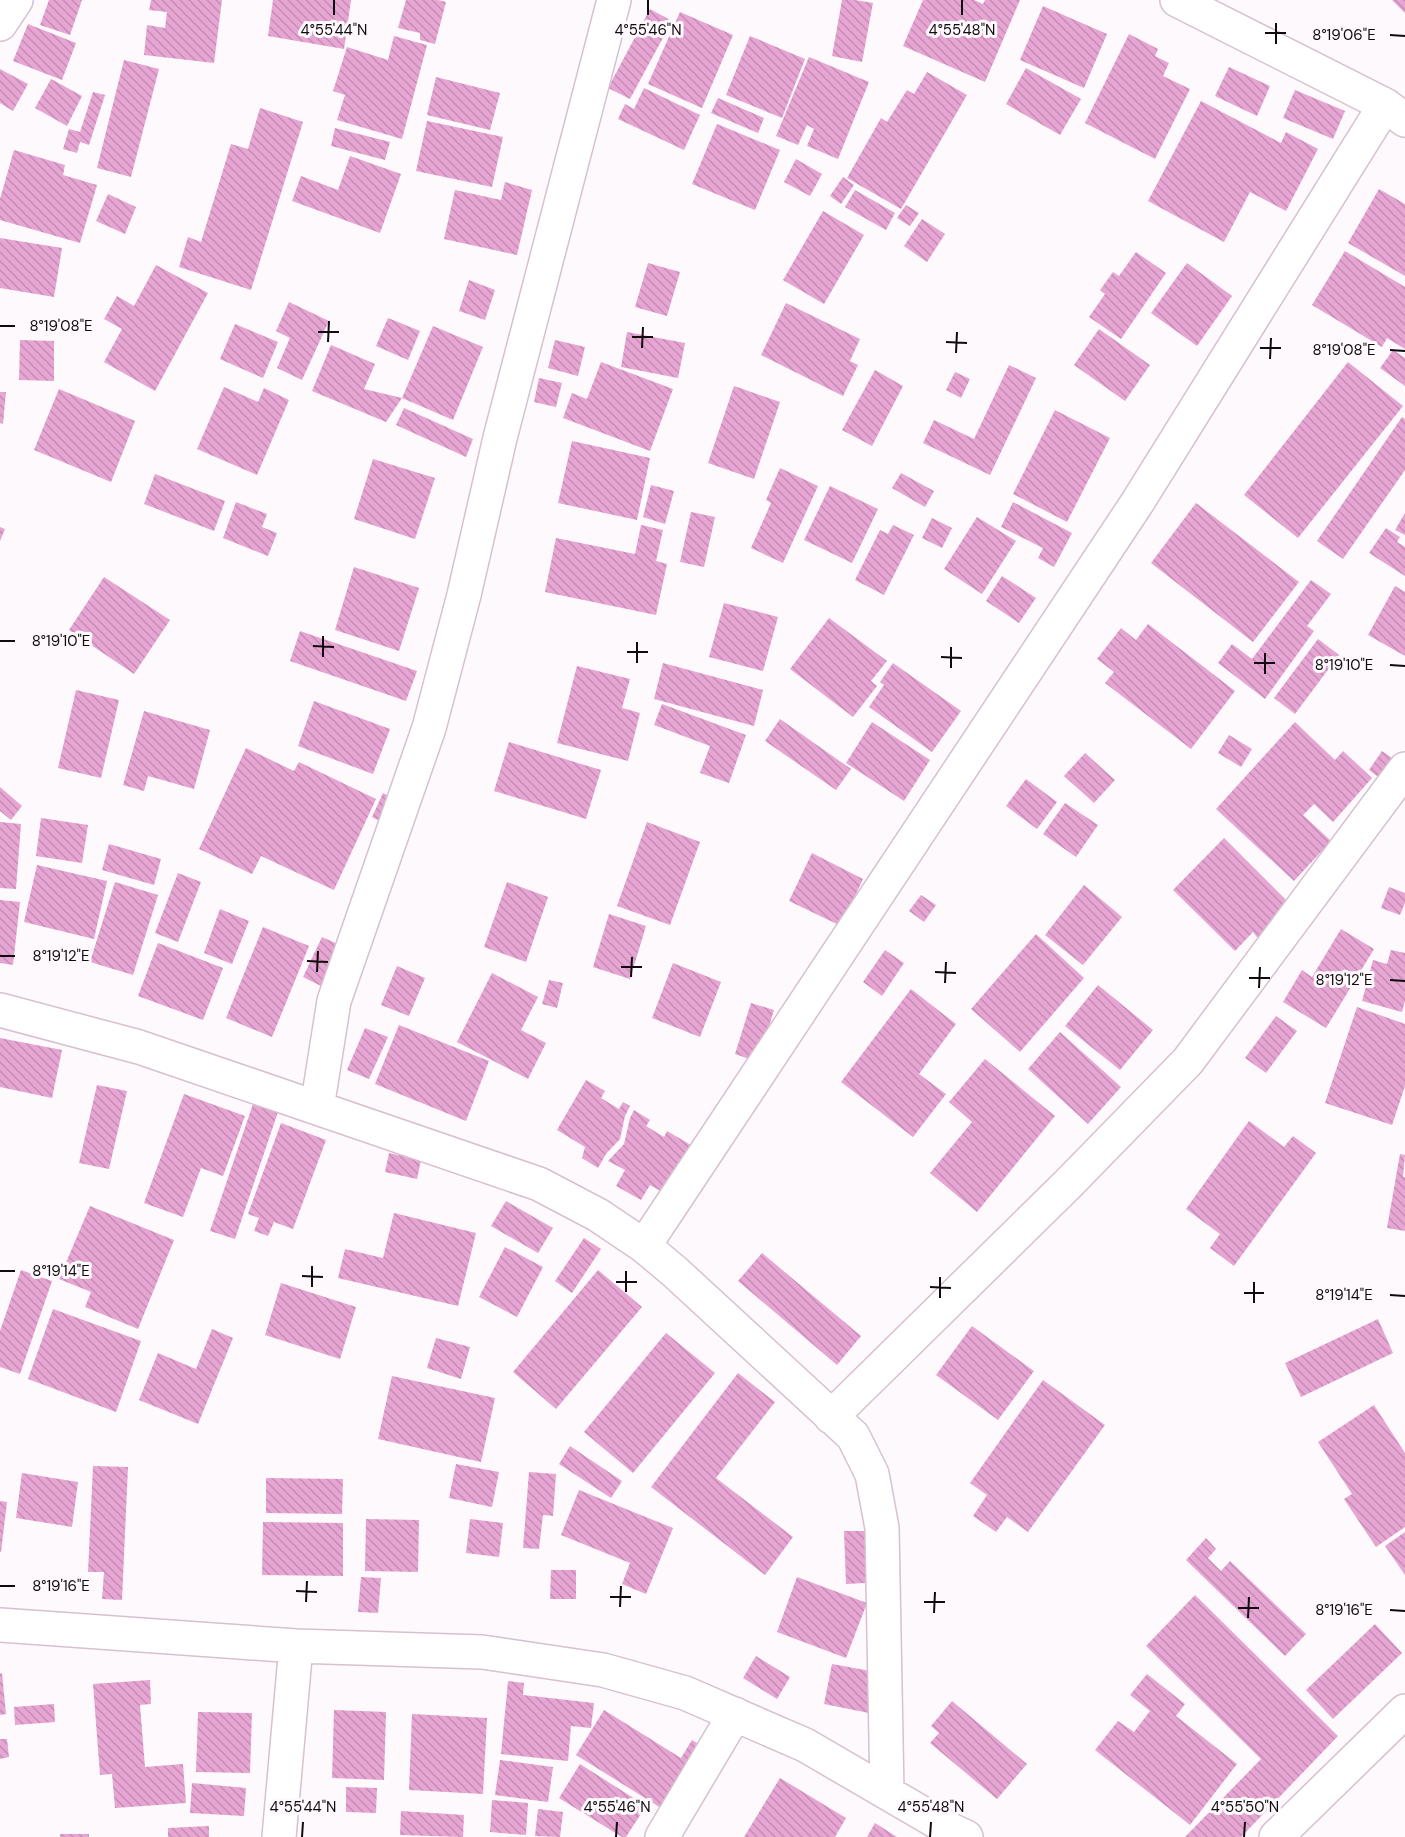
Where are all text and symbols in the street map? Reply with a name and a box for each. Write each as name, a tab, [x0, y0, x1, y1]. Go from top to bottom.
text: 4°55'44"N	[301, 20, 367, 40]
text: 4°55'46"N	[614, 20, 682, 40]
text: 4°55'48"N	[929, 20, 995, 40]
text: 8°19'06"E	[1312, 25, 1376, 45]
text: 8°19'08"E	[30, 316, 92, 336]
text: 8°19'08"E	[1313, 340, 1375, 360]
text: 8°19'10"E	[32, 631, 90, 651]
text: 8°19'10"E	[1315, 655, 1373, 675]
text: 8°19'12"E	[33, 946, 89, 966]
text: 8°19'12"E	[1316, 970, 1372, 990]
text: 8°19'14"E	[32, 1261, 90, 1281]
text: 8°19'14"E	[1315, 1285, 1373, 1305]
text: 8°19'16"E	[32, 1576, 90, 1596]
text: 8°19'16"E	[1315, 1600, 1373, 1620]
text: 4°55'44"N	[270, 1797, 336, 1817]
text: 4°55'46"N	[583, 1797, 651, 1817]
text: 4°55'48"N	[898, 1797, 964, 1817]
text: 4°55'50"N	[1211, 1797, 1279, 1817]

